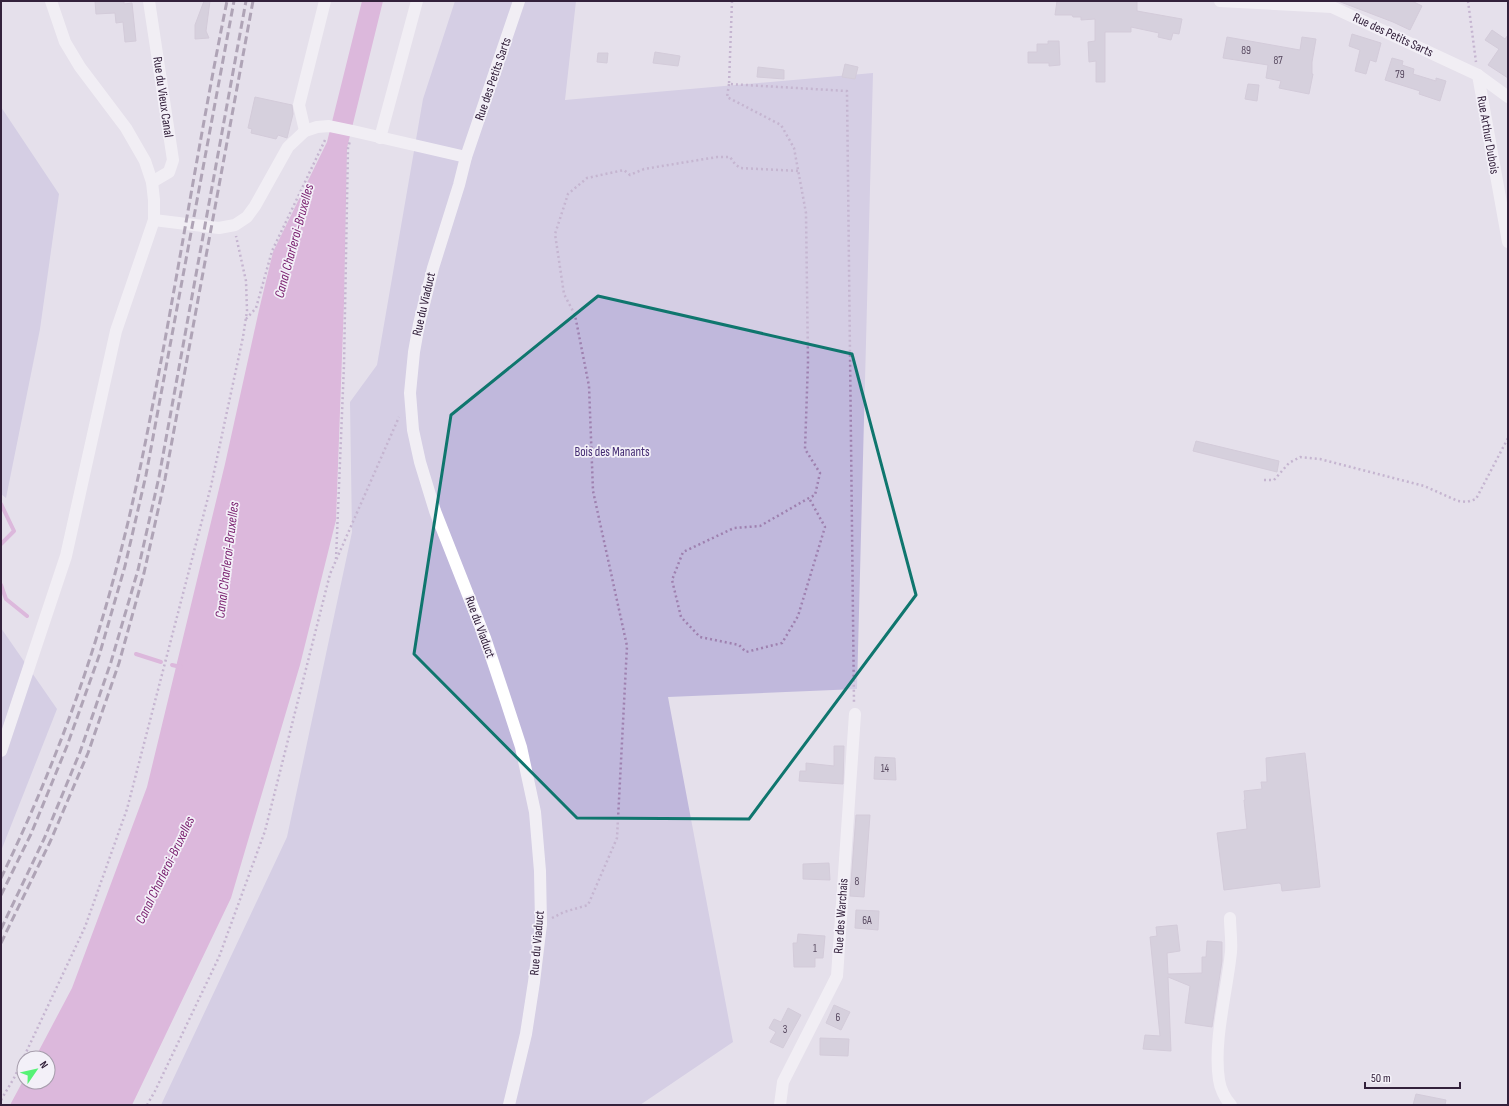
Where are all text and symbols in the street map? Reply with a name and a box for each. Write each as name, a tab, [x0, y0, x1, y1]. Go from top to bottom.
street label: Rue des Petits Sarts	[1350, 9, 1436, 61]
street label: Rue des Petits Sarts	[471, 35, 515, 123]
house number: 89	[1241, 44, 1251, 57]
house number: 87	[1273, 54, 1283, 67]
street label: Rue du Vieux Canal	[149, 55, 177, 139]
house number: 79	[1395, 68, 1405, 81]
street label: Rue Arthur Dubois	[1473, 95, 1503, 176]
water label: Canal Charleroi-Bruxelles	[271, 182, 317, 300]
street label: Rue du Viaduct	[409, 271, 439, 337]
park label: Bois des Manants	[574, 444, 650, 460]
water label: Canal Charleroi-Bruxelles	[211, 501, 243, 619]
street label: Rue du Viaduct	[461, 594, 499, 660]
house number: 14	[881, 762, 890, 775]
water label: Canal Charleroi-Bruxelles	[132, 814, 198, 926]
house number: 8	[855, 875, 860, 888]
street label: Rue des Warchais	[830, 877, 852, 954]
street label: Rue du Viaduct	[526, 910, 548, 976]
house number: 6A	[862, 914, 872, 927]
house number: 1	[813, 942, 817, 955]
house number: 6	[836, 1011, 841, 1024]
house number: 3	[783, 1023, 788, 1036]
north arrow	[16, 1050, 56, 1090]
text: N	[37, 1059, 51, 1071]
scale bar	[1365, 1064, 1460, 1090]
text: 50 m	[1371, 1071, 1391, 1086]

